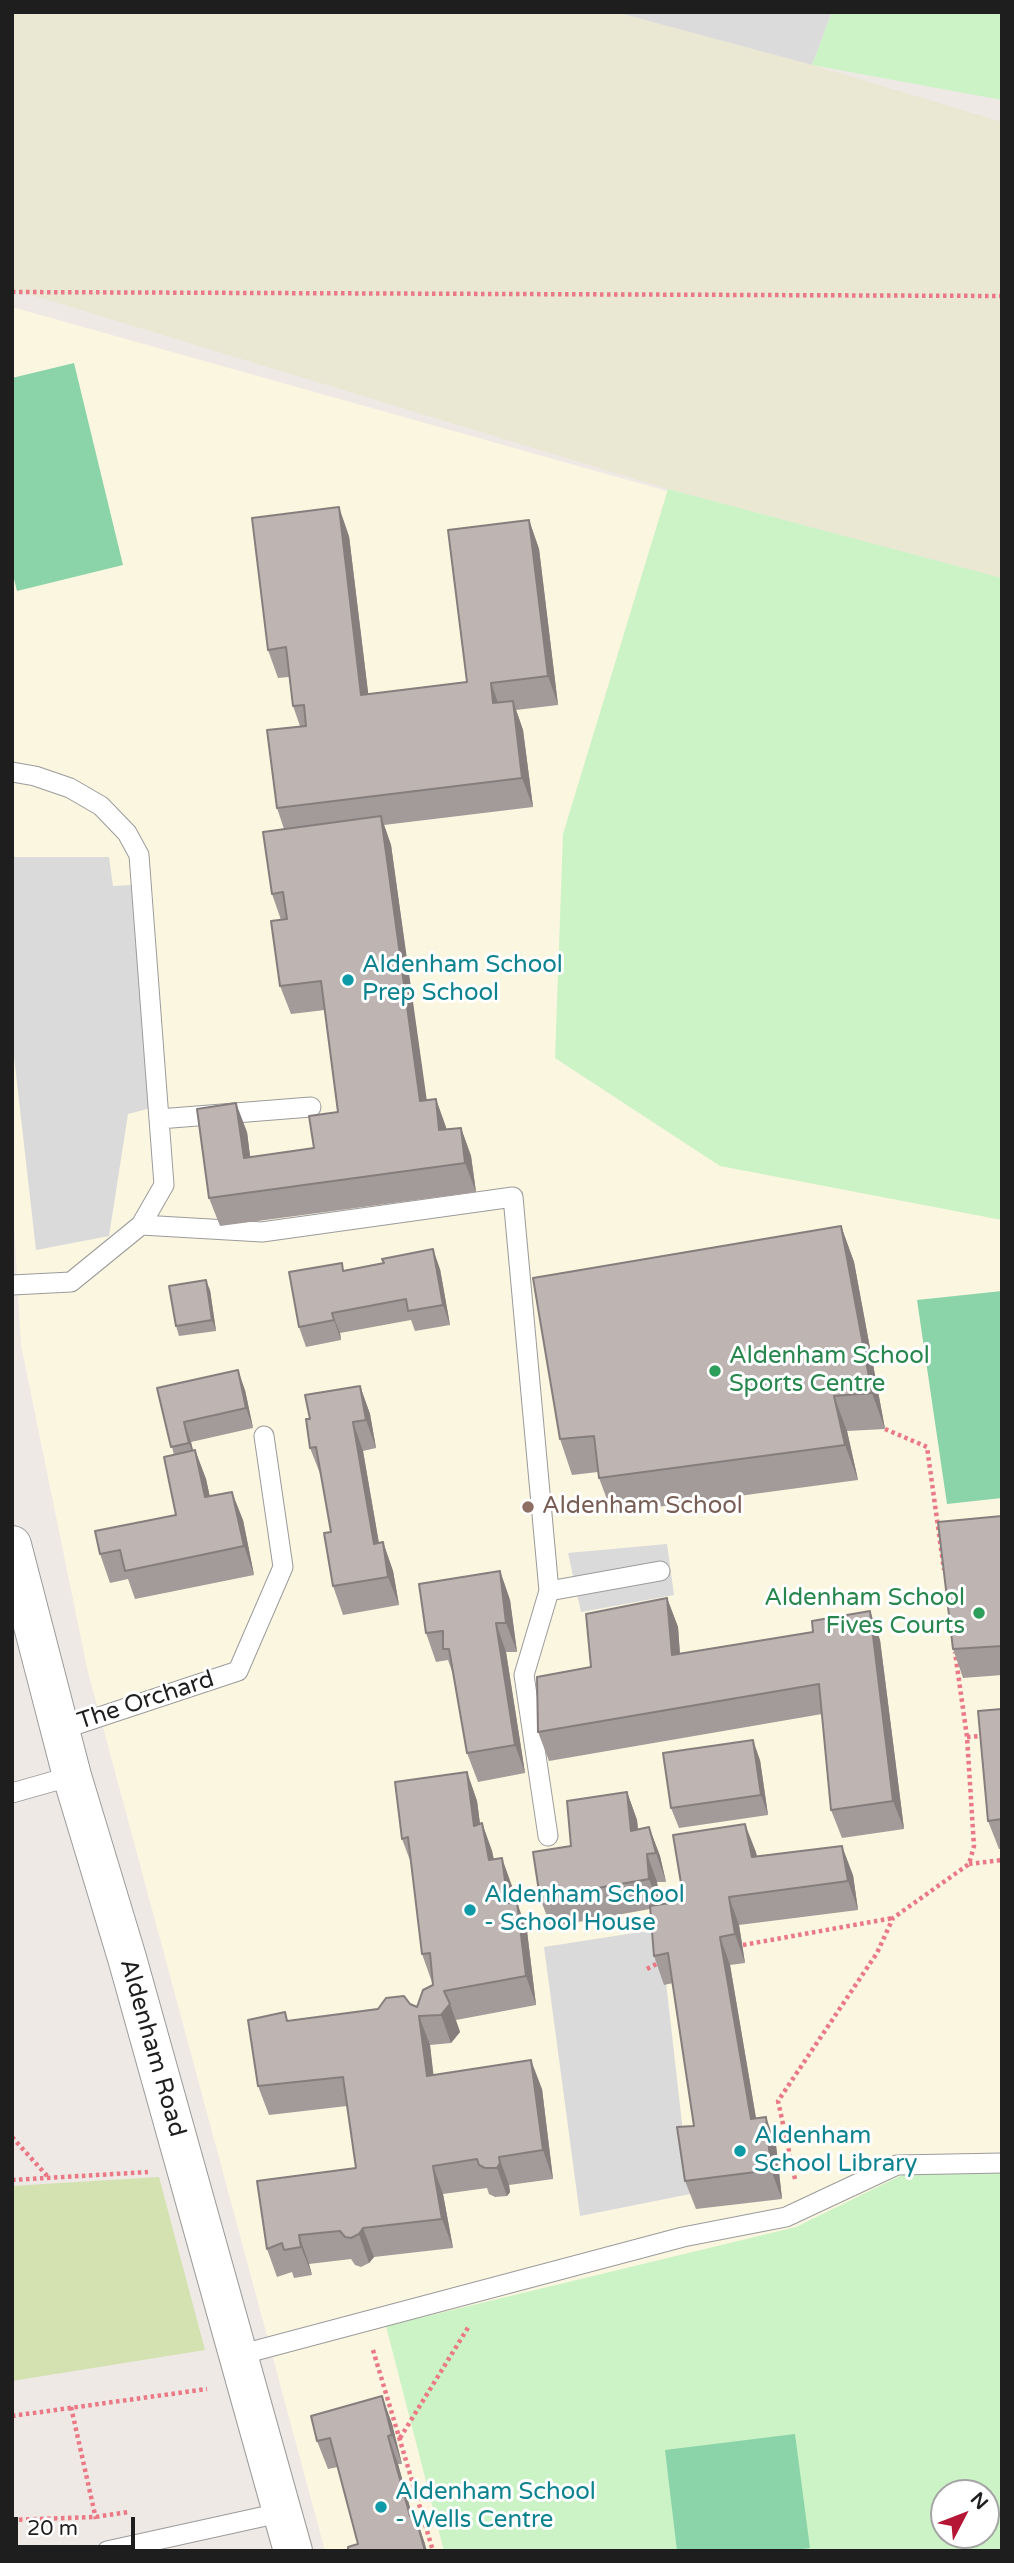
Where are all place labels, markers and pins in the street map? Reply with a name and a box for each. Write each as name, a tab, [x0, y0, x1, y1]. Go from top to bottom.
place label: Aldenham School Prep School	[362, 952, 563, 1008]
marker: Aldenham School Prep School	[340, 972, 356, 988]
place label: Aldenham School Sports Centre	[729, 1343, 930, 1399]
marker: Aldenham School Sports Centre	[707, 1363, 723, 1379]
place label: Aldenham School	[542, 1493, 743, 1521]
marker: Aldenham School	[520, 1499, 536, 1515]
place label: Aldenham School Fives Courts	[764, 1585, 965, 1641]
marker: Aldenham School Fives Courts	[971, 1605, 987, 1621]
place label: Aldenham School - School House	[484, 1882, 685, 1938]
marker: Aldenham School - School House	[462, 1902, 478, 1918]
place label: Aldenham School Library	[754, 2123, 917, 2179]
marker: Aldenham School Library	[732, 2143, 748, 2159]
place label: Aldenham School - Wells Centre	[395, 2479, 596, 2535]
marker: Aldenham School - Wells Centre	[373, 2499, 389, 2515]

